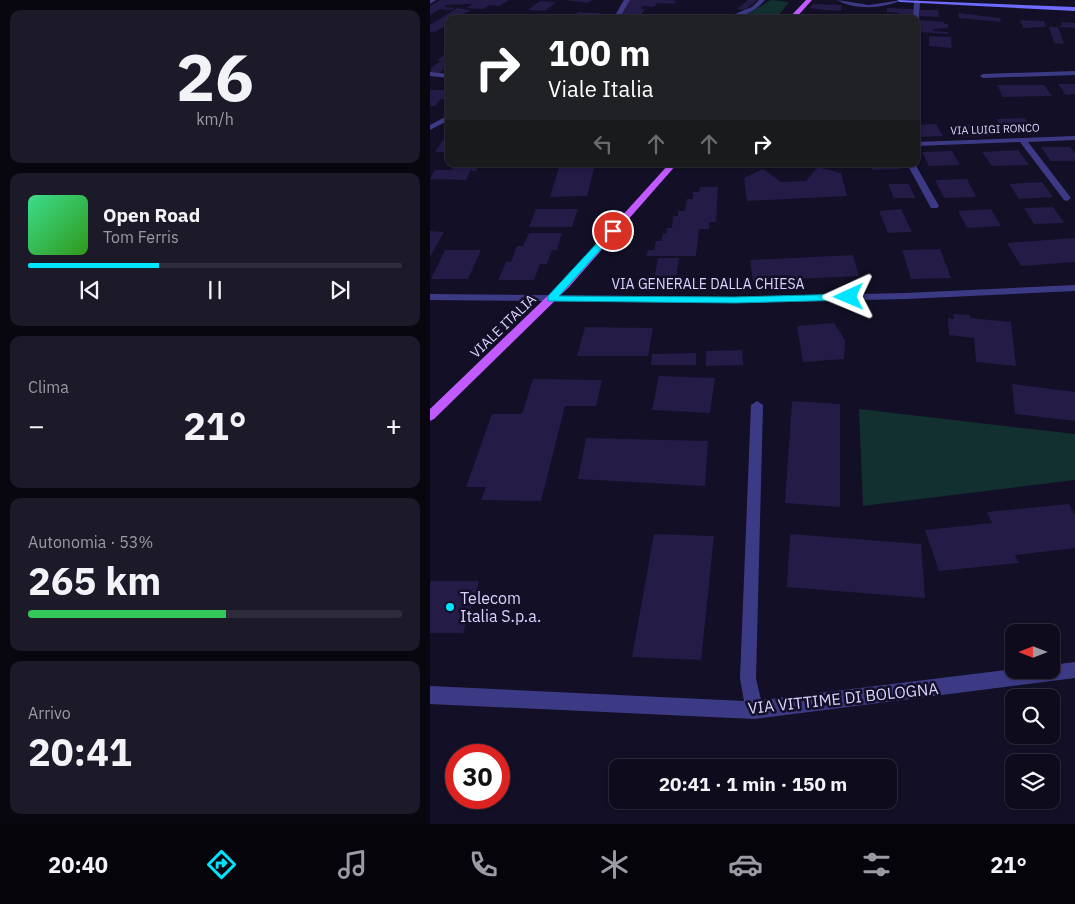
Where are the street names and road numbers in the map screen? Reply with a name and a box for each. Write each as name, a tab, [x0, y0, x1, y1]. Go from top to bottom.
street label: VIA LUIGI RONCO	[950, 120, 1040, 138]
street label: VIA GENERALE DALLA CHIESA	[611, 275, 805, 293]
street label: VIALE ITALIA	[466, 290, 540, 362]
street label: VIA VITTIME DI BOLOGNA	[747, 678, 939, 718]

